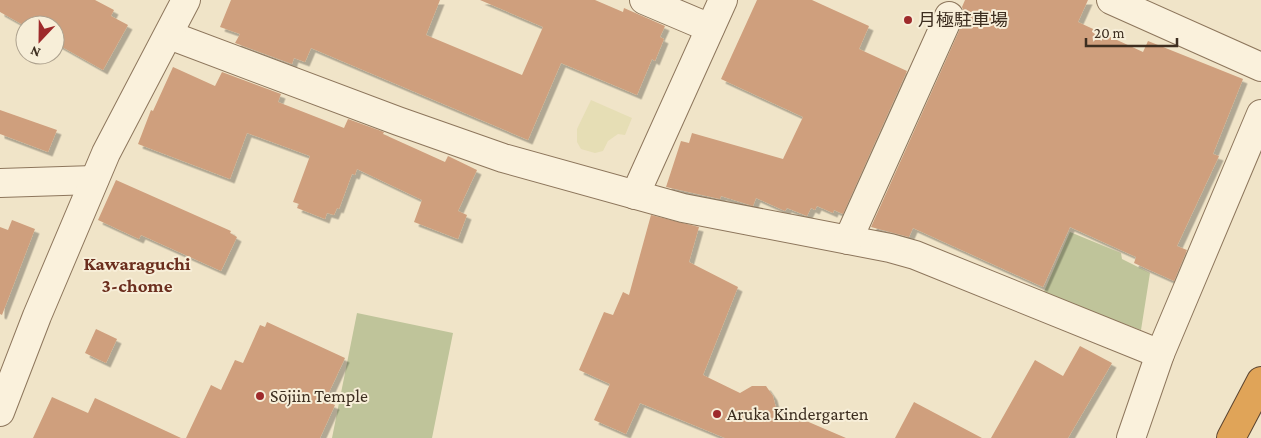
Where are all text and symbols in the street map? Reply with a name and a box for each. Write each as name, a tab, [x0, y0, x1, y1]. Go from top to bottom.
place label: 月極駐車場	[918, 10, 1008, 30]
marker: 月極駐車場	[902, 14, 914, 26]
north arrow	[15, 15, 65, 65]
scale bar	[1086, 15, 1177, 47]
text: 20 m	[1094, 25, 1125, 41]
text: N	[27, 43, 43, 61]
district label: Kawaraguchi 3-chome	[84, 253, 191, 296]
place label: Sōjiin Temple	[270, 386, 368, 407]
marker: Sōjiin Temple	[254, 390, 266, 402]
place label: Aruka Kindergarten	[727, 404, 869, 424]
marker: Aruka Kindergarten	[711, 408, 723, 420]

